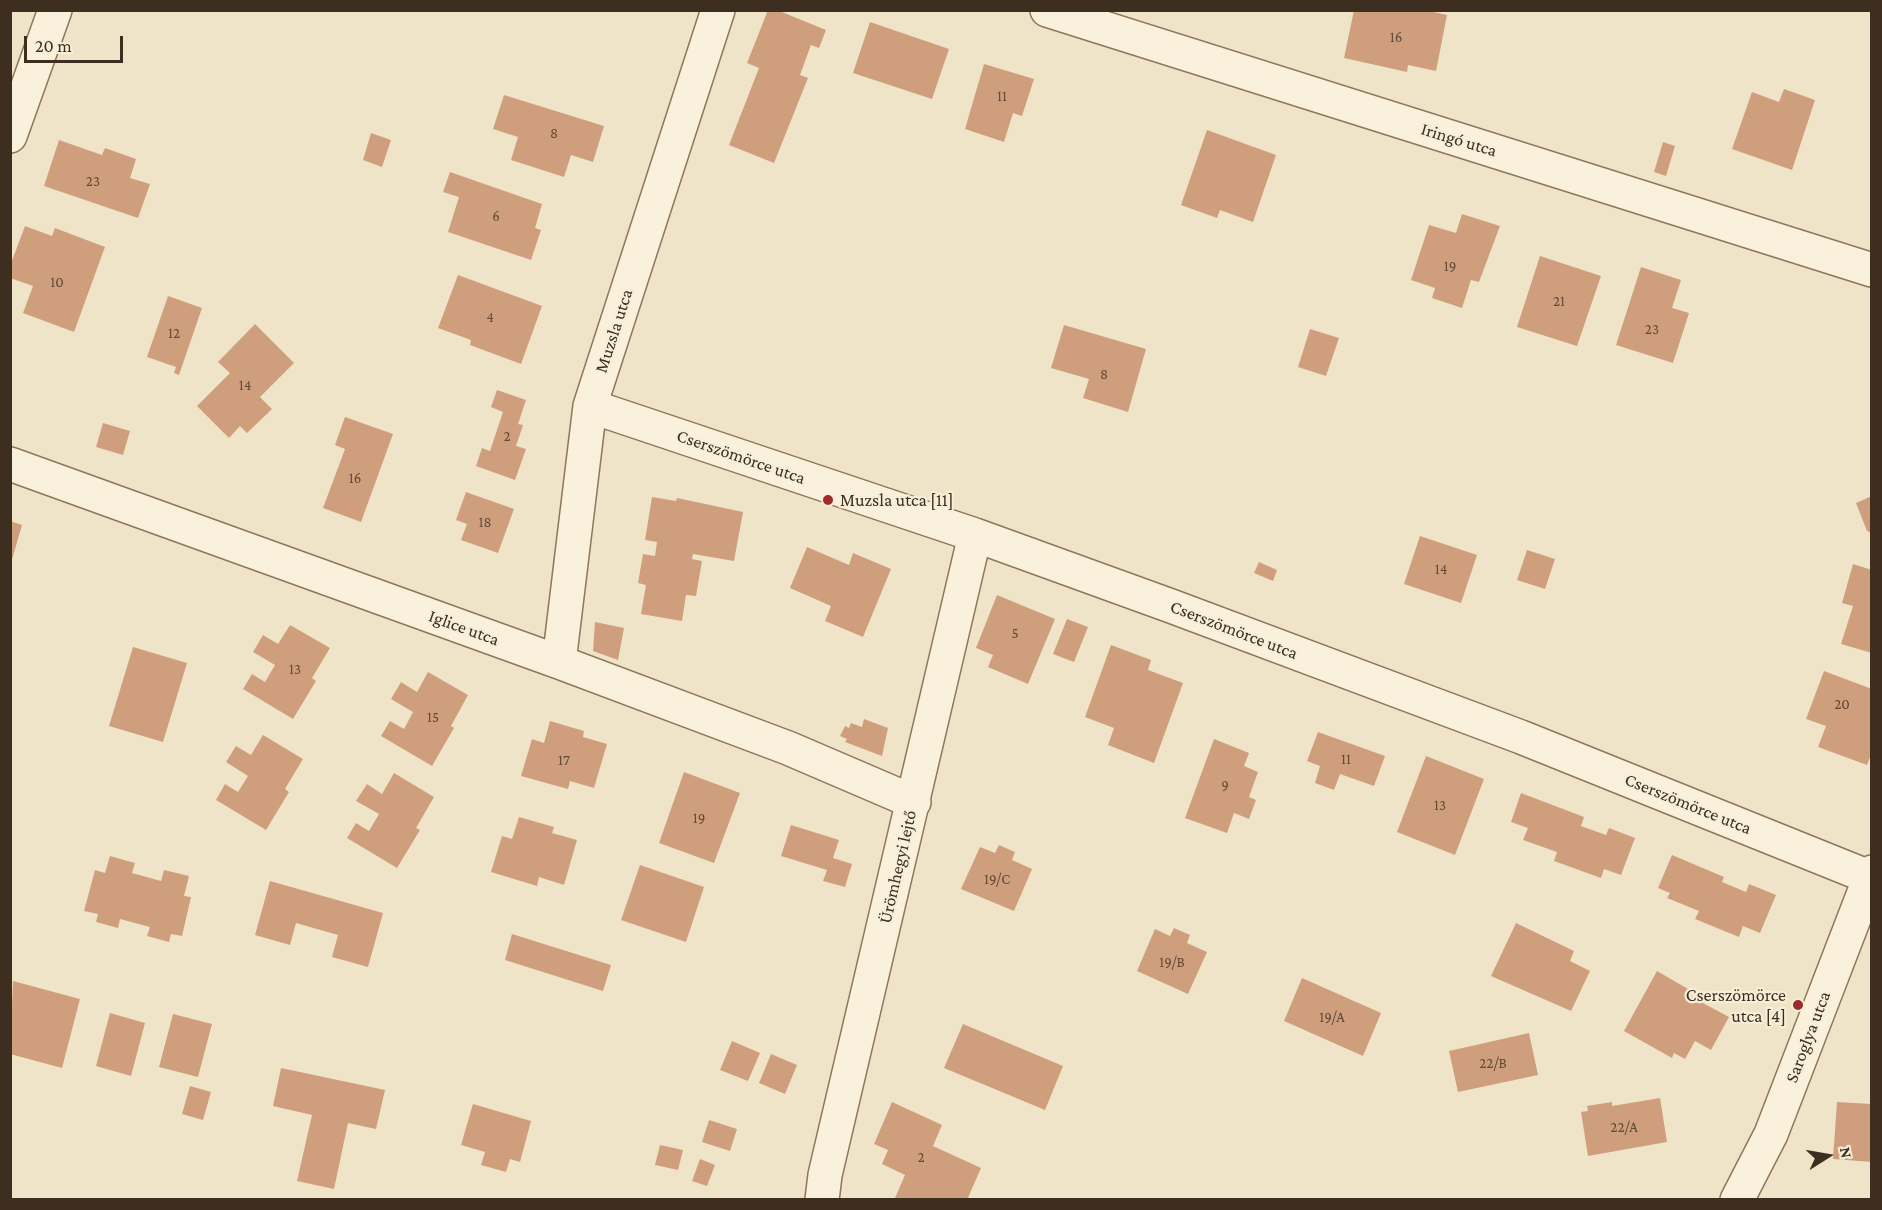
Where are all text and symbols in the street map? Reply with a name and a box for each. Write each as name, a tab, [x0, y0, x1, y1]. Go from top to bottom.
scale bar	[27, 24, 126, 62]
house number: 16	[1390, 28, 1402, 46]
text: 20 m	[35, 36, 72, 56]
house number: 11	[997, 87, 1007, 105]
street label: Iringó utca	[1418, 118, 1500, 162]
house number: 8	[550, 124, 558, 142]
house number: 23	[86, 172, 100, 190]
house number: 6	[492, 207, 500, 225]
house number: 19	[1444, 257, 1456, 275]
house number: 10	[50, 273, 64, 291]
street label: Muzsla utca	[590, 286, 638, 376]
house number: 21	[1553, 292, 1565, 310]
house number: 4	[486, 308, 494, 326]
house number: 23	[1645, 320, 1659, 338]
house number: 12	[168, 324, 180, 342]
house number: 8	[1100, 365, 1108, 383]
house number: 14	[239, 376, 251, 394]
street label: Cserszömörce utca	[674, 425, 808, 489]
house number: 2	[503, 427, 511, 445]
house number: 16	[349, 469, 361, 487]
place label: Muzsla utca [11]	[840, 489, 954, 511]
marker: Muzsla utca [11]	[821, 493, 835, 507]
house number: 18	[478, 513, 492, 531]
house number: 14	[1435, 560, 1447, 578]
street label: Cserszömörce utca	[1167, 596, 1301, 664]
street label: Iglice utca	[426, 605, 502, 651]
house number: 5	[1011, 624, 1019, 642]
house number: 13	[289, 660, 301, 678]
house number: 20	[1834, 695, 1850, 713]
house number: 15	[427, 708, 439, 726]
house number: 11	[1341, 750, 1351, 768]
house number: 17	[558, 751, 570, 769]
street label: Cserszömörce utca	[1621, 769, 1755, 839]
house number: 9	[1221, 776, 1229, 794]
house number: 13	[1434, 796, 1446, 814]
street label: Ürömhegyi lejtő	[874, 808, 922, 926]
house number: 19	[693, 809, 705, 827]
house number: 19/C	[984, 870, 1010, 888]
house number: 19/B	[1159, 953, 1185, 971]
place label: Cserszömörce utca [4]	[1686, 984, 1786, 1026]
street label: Saroglya utca	[1781, 988, 1835, 1086]
marker: Cserszömörce utca [4]	[1791, 998, 1805, 1012]
house number: 19/A	[1319, 1008, 1345, 1026]
house number: 22/B	[1479, 1054, 1507, 1072]
house number: 22/A	[1610, 1118, 1638, 1136]
north arrow	[1798, 1126, 1858, 1186]
text: N	[1837, 1145, 1856, 1159]
house number: 2	[917, 1148, 925, 1166]

